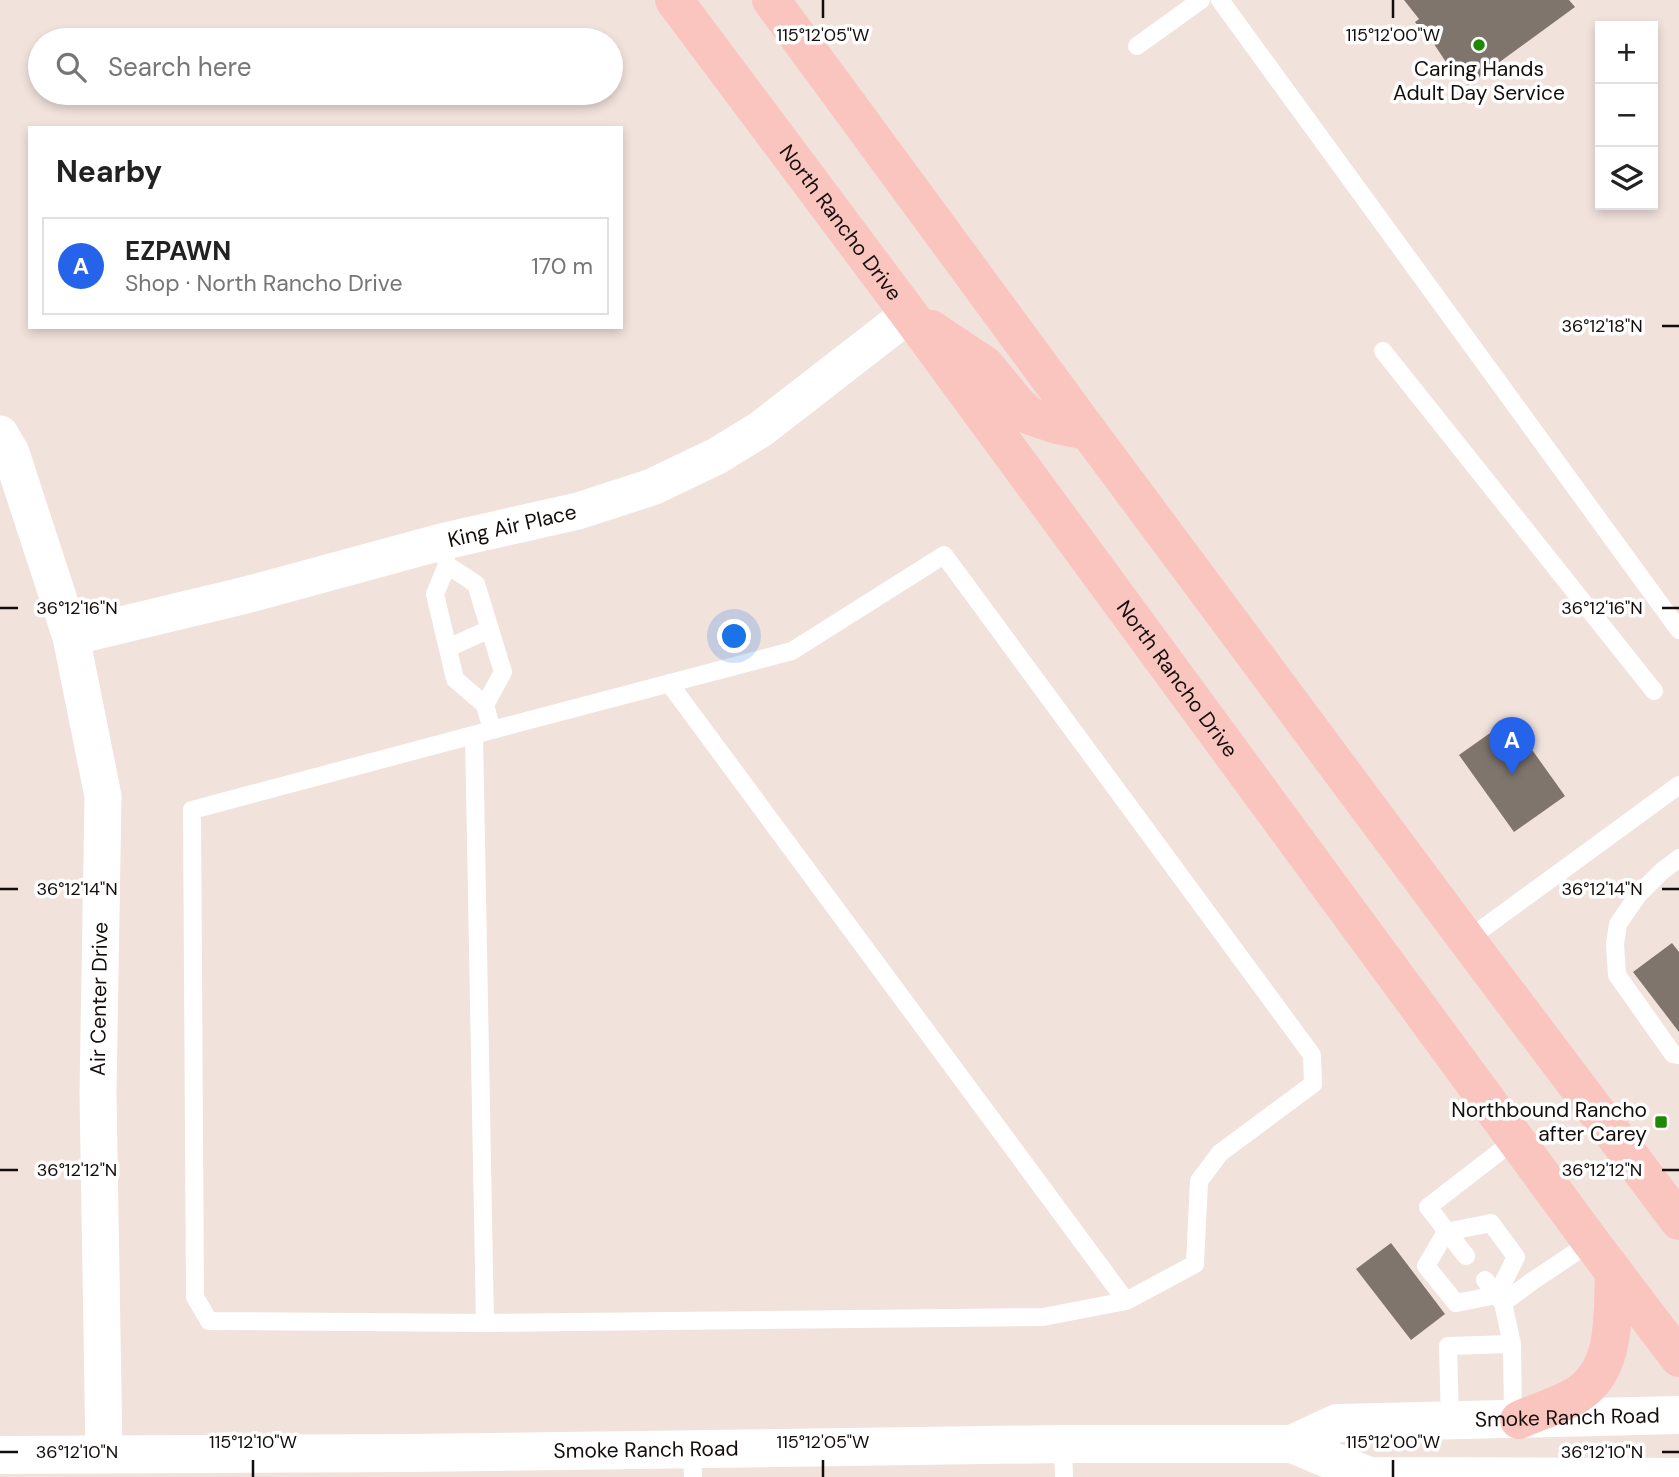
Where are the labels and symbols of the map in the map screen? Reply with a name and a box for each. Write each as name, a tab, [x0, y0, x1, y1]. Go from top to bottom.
text: 115°12'05"W	[777, 23, 869, 47]
text: 115°12'00"W	[1346, 23, 1440, 47]
marker: Caring Hands Adult Day Service	[1471, 37, 1487, 53]
place label: Caring Hands Adult Day Service	[1393, 55, 1565, 107]
street label: North Rancho Drive	[773, 139, 908, 306]
text: 36°12'18"N	[1561, 314, 1643, 338]
street label: King Air Place	[445, 498, 579, 554]
street label: North Rancho Drive	[1110, 595, 1244, 763]
text: 36°12'16"N	[36, 596, 118, 620]
text: 36°12'16"N	[1561, 596, 1643, 620]
your location	[717, 619, 751, 653]
pin: A	[1489, 717, 1535, 775]
text: 36°12'14"N	[36, 877, 118, 901]
text: 36°12'14"N	[1561, 877, 1643, 901]
street label: Air Center Drive	[84, 922, 114, 1076]
place label: Northbound Rancho after Carey	[1451, 1096, 1647, 1148]
marker: Northbound Rancho after Carey	[1653, 1114, 1669, 1130]
text: 36°12'12"N	[37, 1158, 117, 1182]
text: 36°12'12"N	[1562, 1158, 1642, 1182]
street label: Smoke Ranch Road	[1474, 1401, 1660, 1434]
text: 115°12'10"W	[209, 1430, 297, 1454]
text: 115°12'05"W	[777, 1430, 869, 1454]
text: 115°12'00"W	[1346, 1430, 1440, 1454]
street label: Smoke Ranch Road	[553, 1434, 739, 1465]
text: 36°12'10"N	[36, 1440, 118, 1464]
text: 36°12'10"N	[1561, 1440, 1643, 1464]

